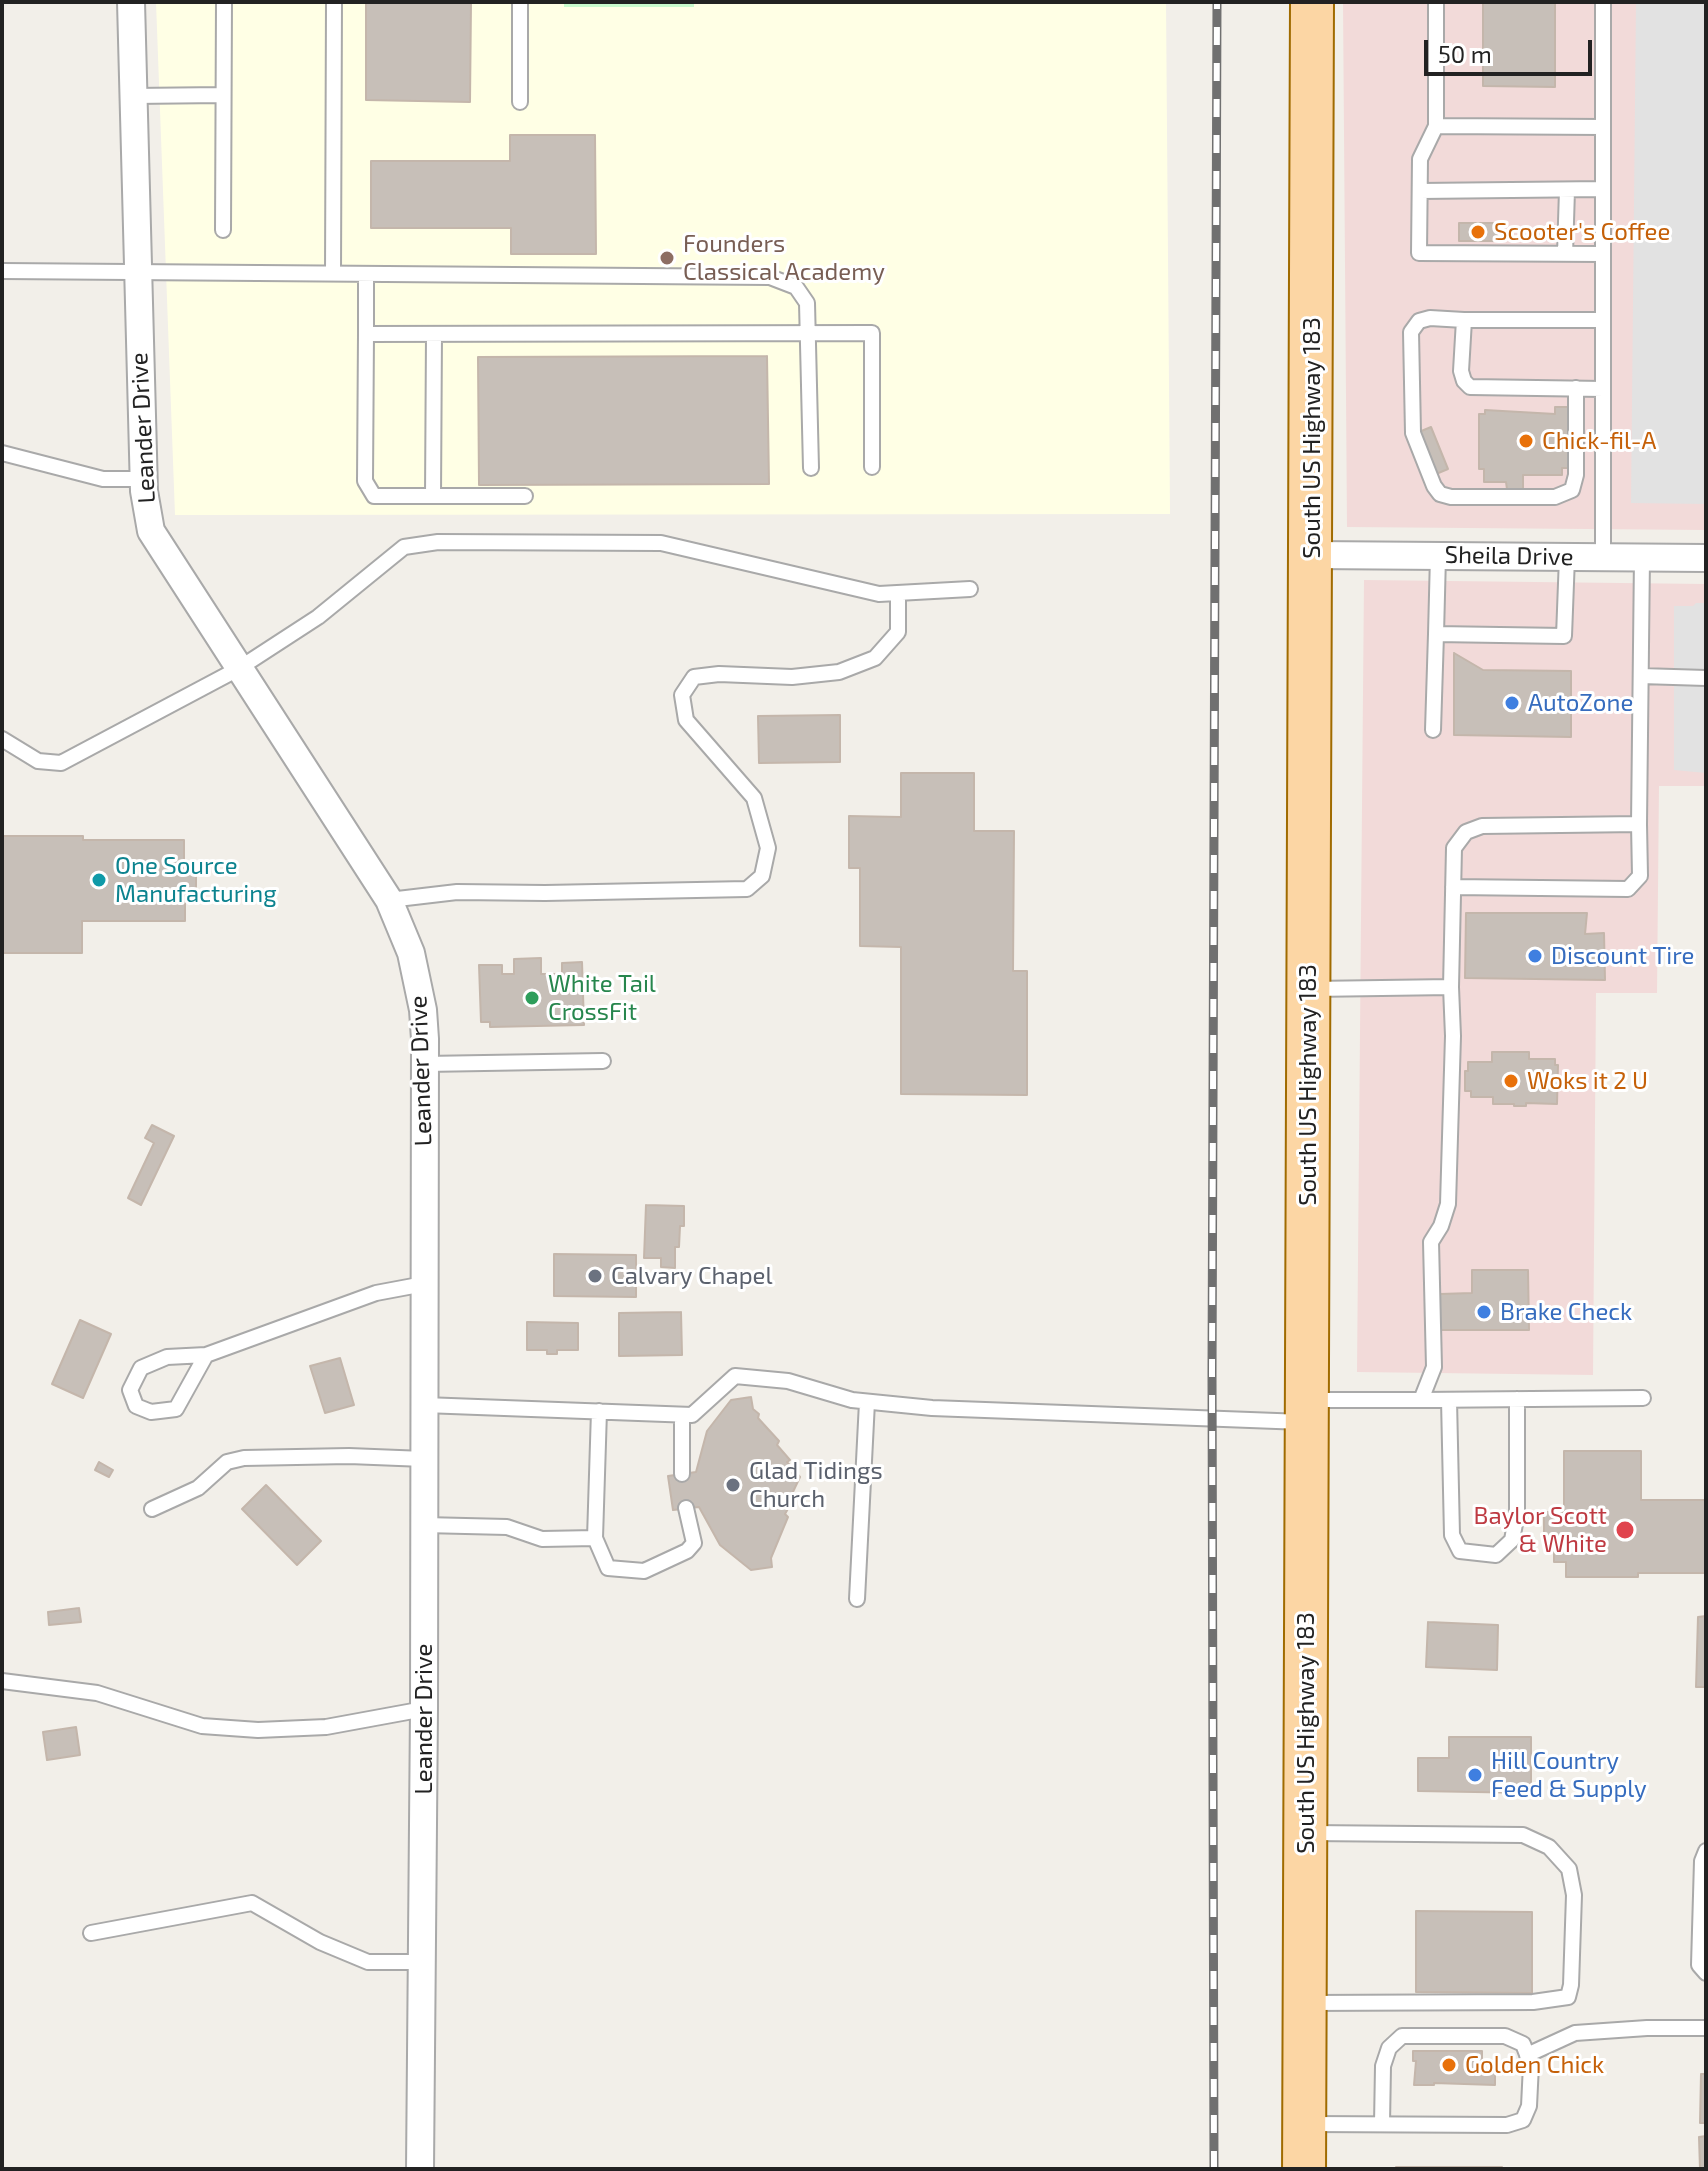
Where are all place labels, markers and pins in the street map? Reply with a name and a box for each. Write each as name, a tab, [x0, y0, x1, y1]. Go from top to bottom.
place label: Scooter's Coffee	[1494, 218, 1670, 246]
marker: Scooter's Coffee	[1469, 223, 1487, 241]
place label: Founders Classical Academy	[683, 230, 885, 286]
marker: Founders Classical Academy	[658, 249, 676, 267]
place label: Chick-fil-A	[1542, 427, 1656, 455]
marker: Chick-fil-A	[1517, 432, 1535, 450]
place label: AutoZone	[1528, 689, 1633, 717]
marker: AutoZone	[1503, 694, 1521, 712]
place label: One Source Manufacturing	[115, 852, 277, 908]
marker: One Source Manufacturing	[90, 871, 108, 889]
place label: Discount Tire	[1551, 942, 1694, 970]
marker: Discount Tire	[1526, 947, 1544, 965]
place label: White Tail CrossFit	[548, 970, 656, 1026]
marker: White Tail CrossFit	[523, 989, 541, 1007]
place label: Woks it 2 U	[1527, 1067, 1648, 1095]
marker: Woks it 2 U	[1502, 1072, 1520, 1090]
place label: Calvary Chapel	[611, 1262, 773, 1290]
marker: Calvary Chapel	[586, 1267, 604, 1285]
place label: Brake Check	[1500, 1298, 1632, 1326]
marker: Brake Check	[1475, 1303, 1493, 1321]
place label: Glad Tidings Church	[749, 1457, 883, 1513]
marker: Glad Tidings Church	[724, 1476, 742, 1494]
place label: Baylor Scott & White	[1474, 1502, 1607, 1558]
marker: Baylor Scott & White	[1614, 1519, 1636, 1541]
place label: Hill Country Feed & Supply	[1491, 1747, 1647, 1803]
marker: Hill Country Feed & Supply	[1466, 1766, 1484, 1784]
place label: Golden Chick	[1465, 2051, 1604, 2079]
marker: Golden Chick	[1440, 2056, 1458, 2074]

